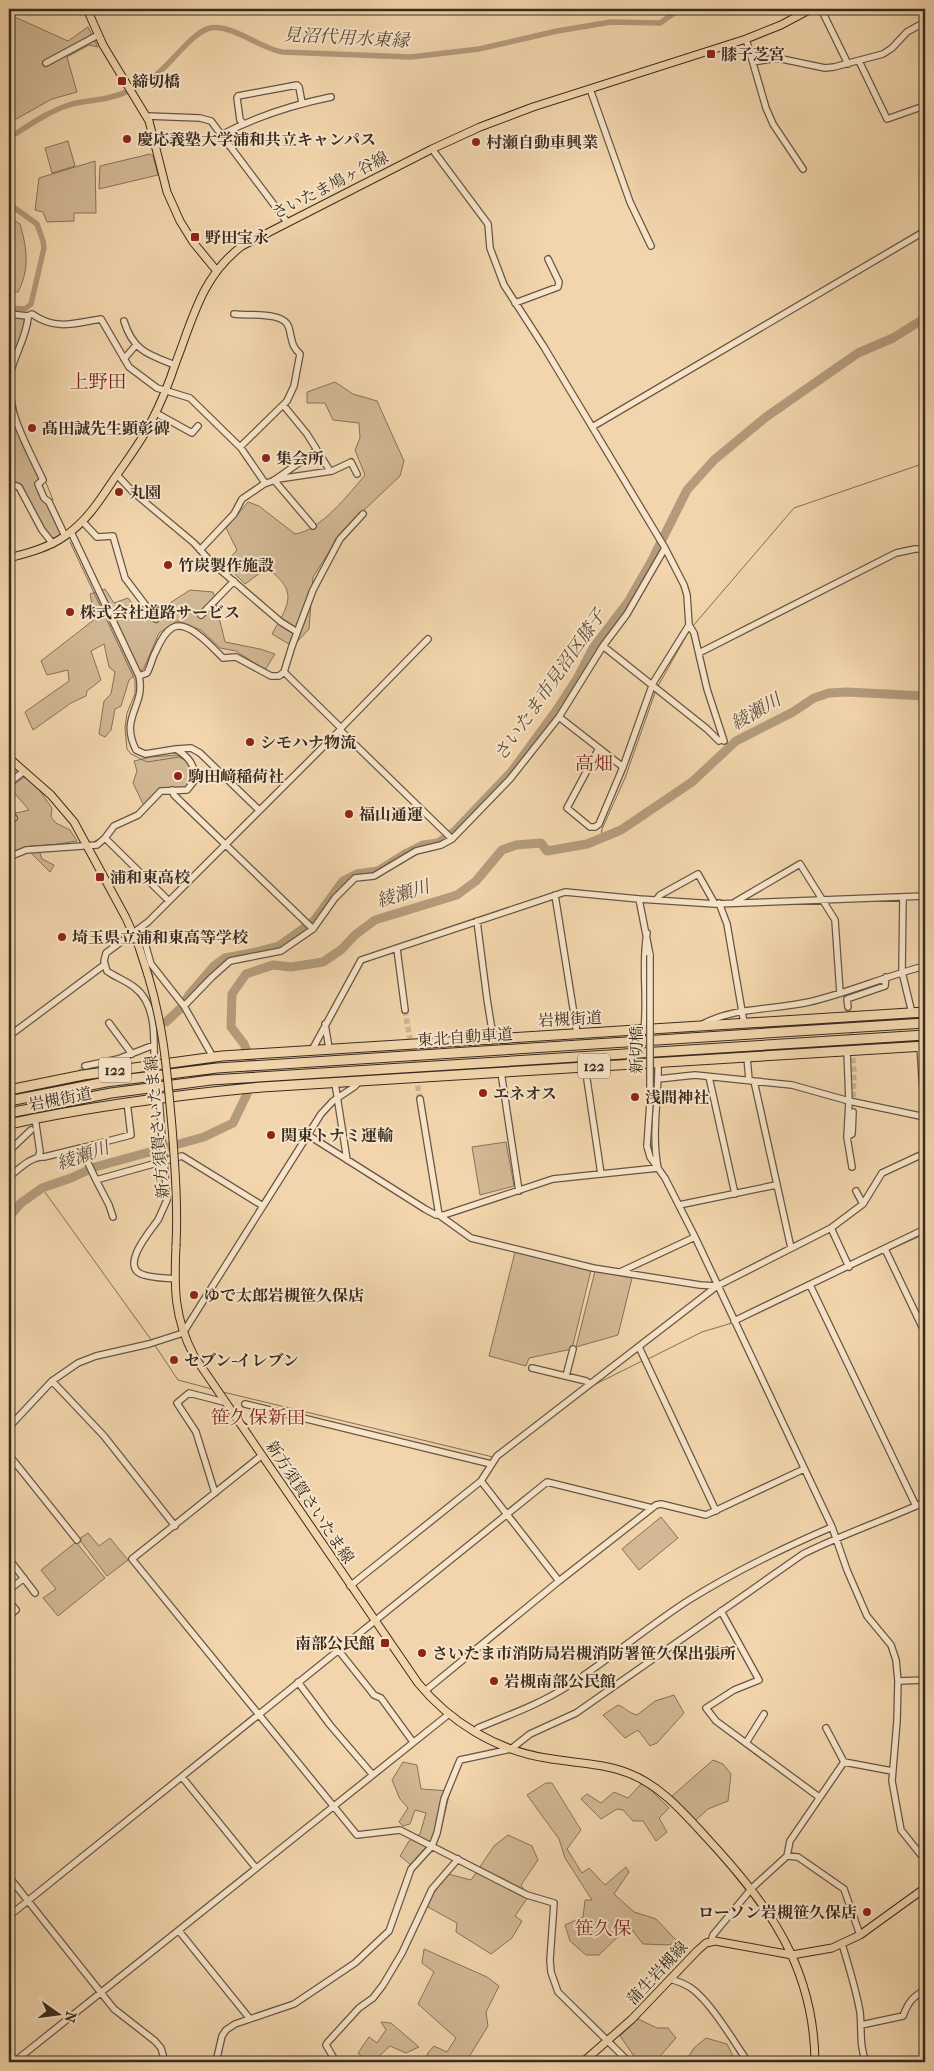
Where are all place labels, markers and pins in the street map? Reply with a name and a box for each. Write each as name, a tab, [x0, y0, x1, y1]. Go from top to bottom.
place label: 膝子芝宮	[721, 45, 785, 64]
marker: 膝子芝宮	[705, 48, 717, 60]
place label: 締切橋	[132, 72, 180, 91]
marker: 締切橋	[116, 75, 128, 87]
place label: 慶応義塾大学浦和共立キャンパス	[137, 130, 376, 149]
marker: 慶応義塾大学浦和共立キャンパス	[121, 133, 133, 145]
place label: 村瀬自動車興業	[486, 133, 598, 152]
marker: 村瀬自動車興業	[470, 136, 482, 148]
place label: 野田宝永	[205, 228, 269, 247]
marker: 野田宝永	[189, 231, 201, 243]
place label: 髙田誠先生顕彰碑	[42, 419, 170, 438]
marker: 髙田誠先生顕彰碑	[26, 422, 38, 434]
place label: 集会所	[276, 449, 324, 468]
marker: 集会所	[260, 452, 272, 464]
place label: 丸園	[129, 483, 161, 502]
marker: 丸園	[113, 486, 125, 498]
place label: 竹炭製作施設	[178, 556, 274, 575]
marker: 竹炭製作施設	[162, 559, 174, 571]
place label: 株式会社道路サービス	[80, 603, 240, 622]
marker: 株式会社道路サービス	[64, 606, 76, 618]
place label: シモハナ物流	[260, 733, 356, 752]
marker: シモハナ物流	[244, 736, 256, 748]
place label: 駒田﨑稲荷社	[188, 767, 284, 786]
marker: 駒田﨑稲荷社	[172, 770, 184, 782]
place label: 福山通運	[358, 805, 423, 824]
marker: 福山通運	[343, 808, 355, 820]
place label: 浦和東高校	[110, 868, 191, 887]
marker: 浦和東高校	[94, 871, 106, 883]
place label: 埼玉県立浦和東高等学校	[72, 928, 249, 947]
marker: 埼玉県立浦和東高等学校	[56, 931, 68, 943]
place label: エネオス	[493, 1084, 557, 1103]
marker: エネオス	[477, 1087, 489, 1099]
place label: 浅間神社	[645, 1088, 709, 1107]
marker: 浅間神社	[629, 1091, 641, 1103]
place label: 関東トナミ運輸	[281, 1126, 394, 1145]
marker: 関東トナミ運輸	[265, 1129, 277, 1141]
place label: ゆで太郎岩槻笹久保店	[204, 1286, 364, 1305]
marker: ゆで太郎岩槻笹久保店	[188, 1289, 200, 1301]
place label: セブン-イレブン	[184, 1351, 299, 1370]
marker: セブン-イレブン	[168, 1354, 180, 1366]
place label: 南部公民館	[295, 1634, 375, 1653]
marker: 南部公民館	[379, 1637, 391, 1649]
place label: さいたま市消防局岩槻消防署笹久保出張所	[432, 1644, 736, 1663]
marker: さいたま市消防局岩槻消防署笹久保出張所	[416, 1647, 428, 1659]
place label: 岩槻南部公民館	[504, 1672, 616, 1691]
marker: 岩槻南部公民館	[488, 1675, 500, 1687]
place label: ローソン岩槻笹久保店	[698, 1903, 857, 1922]
marker: ローソン岩槻笹久保店	[861, 1906, 873, 1918]

